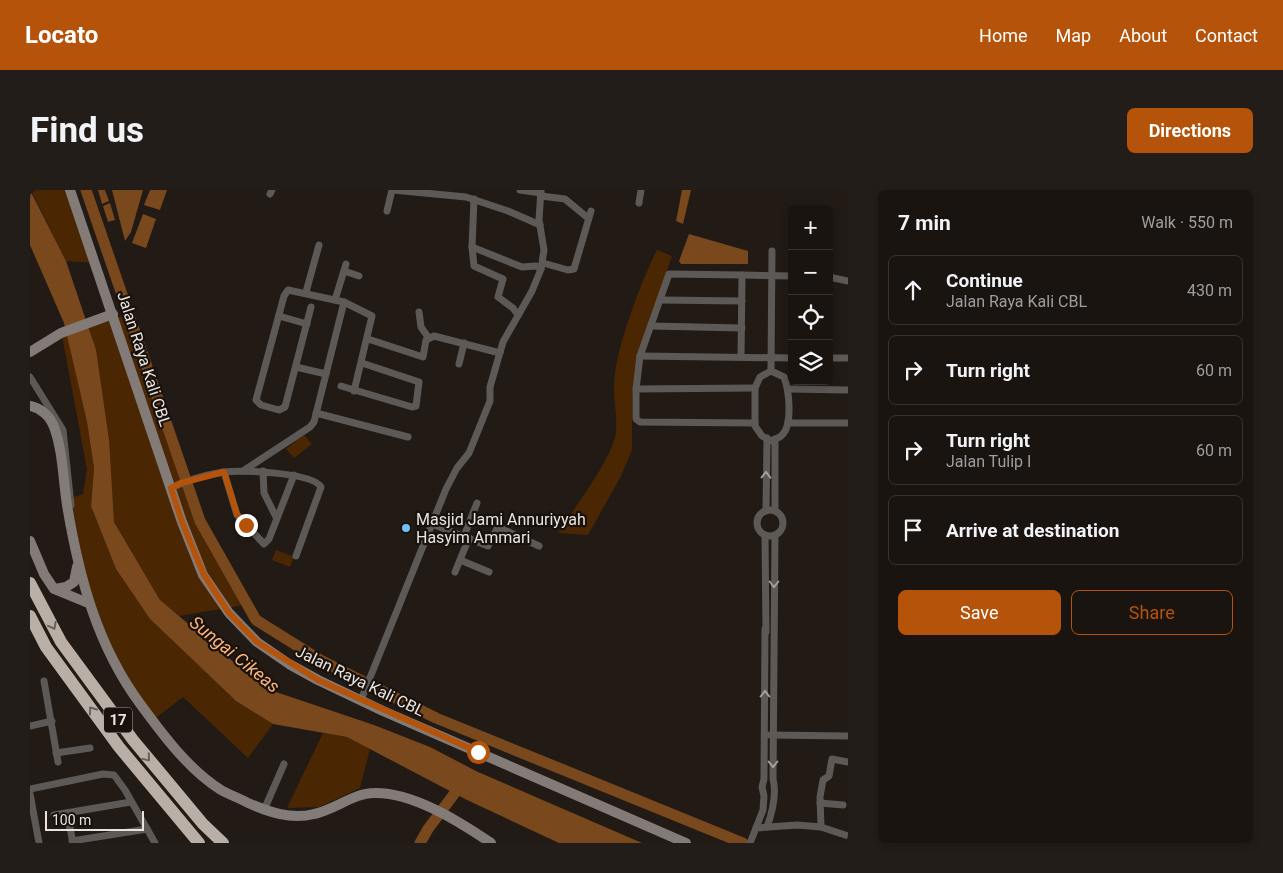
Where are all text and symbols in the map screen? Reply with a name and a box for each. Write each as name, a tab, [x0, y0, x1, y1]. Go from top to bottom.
text: Locato	[25, 21, 98, 49]
text: Home	[979, 25, 1028, 46]
text: Map	[1056, 25, 1091, 46]
text: About	[1119, 25, 1167, 46]
text: Contact	[1195, 25, 1258, 46]
button: Directions	[1127, 108, 1253, 153]
text: Find us	[30, 110, 144, 151]
map controls	[788, 205, 833, 385]
button: +	[788, 205, 833, 250]
text: 7 min	[898, 211, 951, 235]
text: Walk · 550 m	[1141, 213, 1233, 232]
button: −	[788, 250, 833, 295]
text: Continue	[946, 269, 1023, 292]
icon: ahead	[899, 276, 927, 304]
text: 430 m	[1187, 281, 1232, 300]
street label: Jalan Raya Kali CBL	[113, 289, 175, 429]
text: Jalan Raya Kali CBL	[946, 292, 1087, 311]
button: locate	[788, 295, 833, 340]
button: layers	[788, 340, 833, 385]
icon: right	[899, 356, 927, 384]
text: Turn right	[946, 359, 1030, 382]
text: 60 m	[1196, 361, 1232, 380]
text: Turn right	[946, 429, 1030, 452]
icon: right	[899, 436, 927, 464]
text: 60 m	[1196, 441, 1232, 460]
text: Jalan Tulip I	[946, 452, 1031, 471]
one-way arrow	[761, 470, 771, 478]
place label: Masjid Jami Annuriyyah Hasyim Ammari	[416, 510, 586, 547]
route end	[235, 514, 258, 537]
icon: arrive	[899, 516, 927, 544]
text: Arrive at destination	[946, 519, 1119, 542]
marker: Masjid Jami Annuriyyah Hasyim Ammari	[400, 522, 412, 534]
one-way arrow	[769, 580, 779, 588]
button: Save	[898, 590, 1061, 635]
button: Share	[1071, 590, 1233, 635]
water label: Sungai Cikeas	[186, 611, 284, 697]
one-way arrow	[47, 621, 57, 630]
street label: Jalan Raya Kali CBL	[292, 642, 428, 721]
one-way arrow	[760, 690, 770, 698]
one-way arrow	[89, 706, 98, 716]
road number: 17	[104, 708, 132, 732]
route start	[467, 741, 490, 764]
one-way arrow	[142, 752, 151, 761]
one-way arrow	[768, 760, 778, 768]
scale bar	[45, 808, 144, 831]
text: 100 m	[52, 812, 91, 828]

